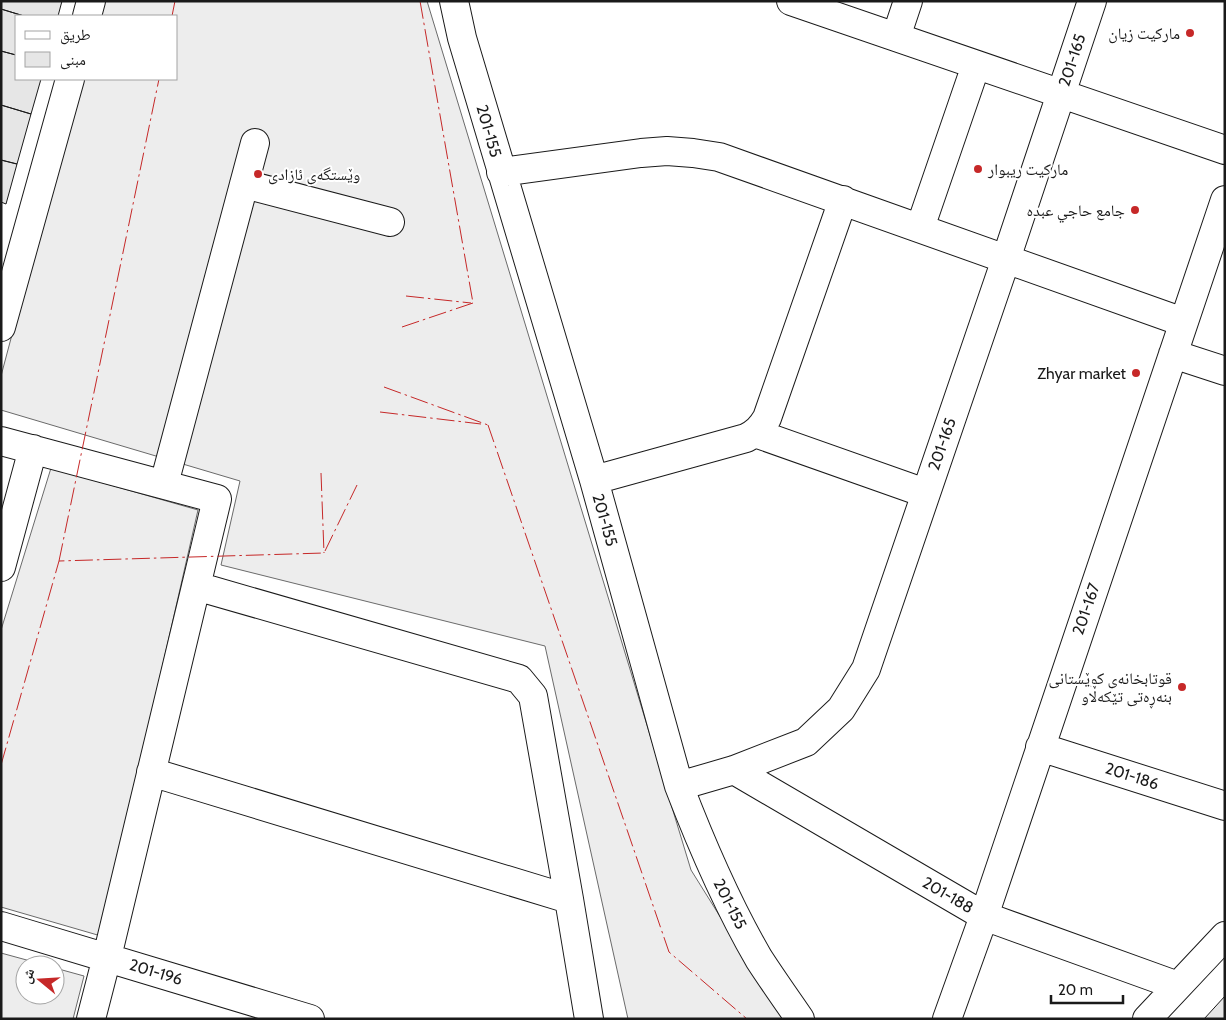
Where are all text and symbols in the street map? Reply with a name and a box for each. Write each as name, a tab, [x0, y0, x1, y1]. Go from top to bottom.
legend	[15, 15, 178, 80]
place label: ماركيت زيان	[1108, 24, 1180, 44]
text: طريق	[60, 26, 91, 45]
marker: ماركيت زيان	[1184, 27, 1196, 39]
street label: 201-165	[1055, 31, 1089, 89]
text: مبنى	[60, 51, 86, 70]
street label: 201-155	[472, 103, 506, 159]
place label: ماركيت ريبوار	[987, 160, 1068, 179]
marker: ماركيت ريبوار	[972, 163, 984, 175]
place label: وێستگەی ئازادی	[268, 165, 360, 185]
marker: وێستگەی ئازادی	[252, 168, 264, 180]
place label: جامع حاجي عبده	[1026, 201, 1125, 223]
marker: جامع حاجي عبده	[1129, 204, 1141, 216]
place label: Zhyar market	[1037, 364, 1127, 383]
marker: Zhyar market	[1130, 367, 1142, 379]
street label: 201-165	[924, 415, 960, 473]
street label: 201-155	[588, 492, 622, 548]
street label: 201-167	[1068, 581, 1104, 637]
place label: قوتابخانەی کوێستانی بنەڕەتی تێکەڵاو	[1049, 669, 1172, 709]
marker: قوتابخانەی کوێستانی بنەڕەتی تێکەڵاو	[1176, 681, 1188, 693]
street label: 201-186	[1103, 758, 1161, 794]
street label: 201-188	[919, 873, 977, 917]
street label: 201-155	[709, 876, 751, 932]
north arrow	[15, 955, 65, 1005]
street label: 201-196	[127, 955, 185, 989]
text: ش	[17, 966, 39, 986]
scale bar	[1051, 972, 1124, 1004]
text: 20 m	[1058, 981, 1093, 999]

